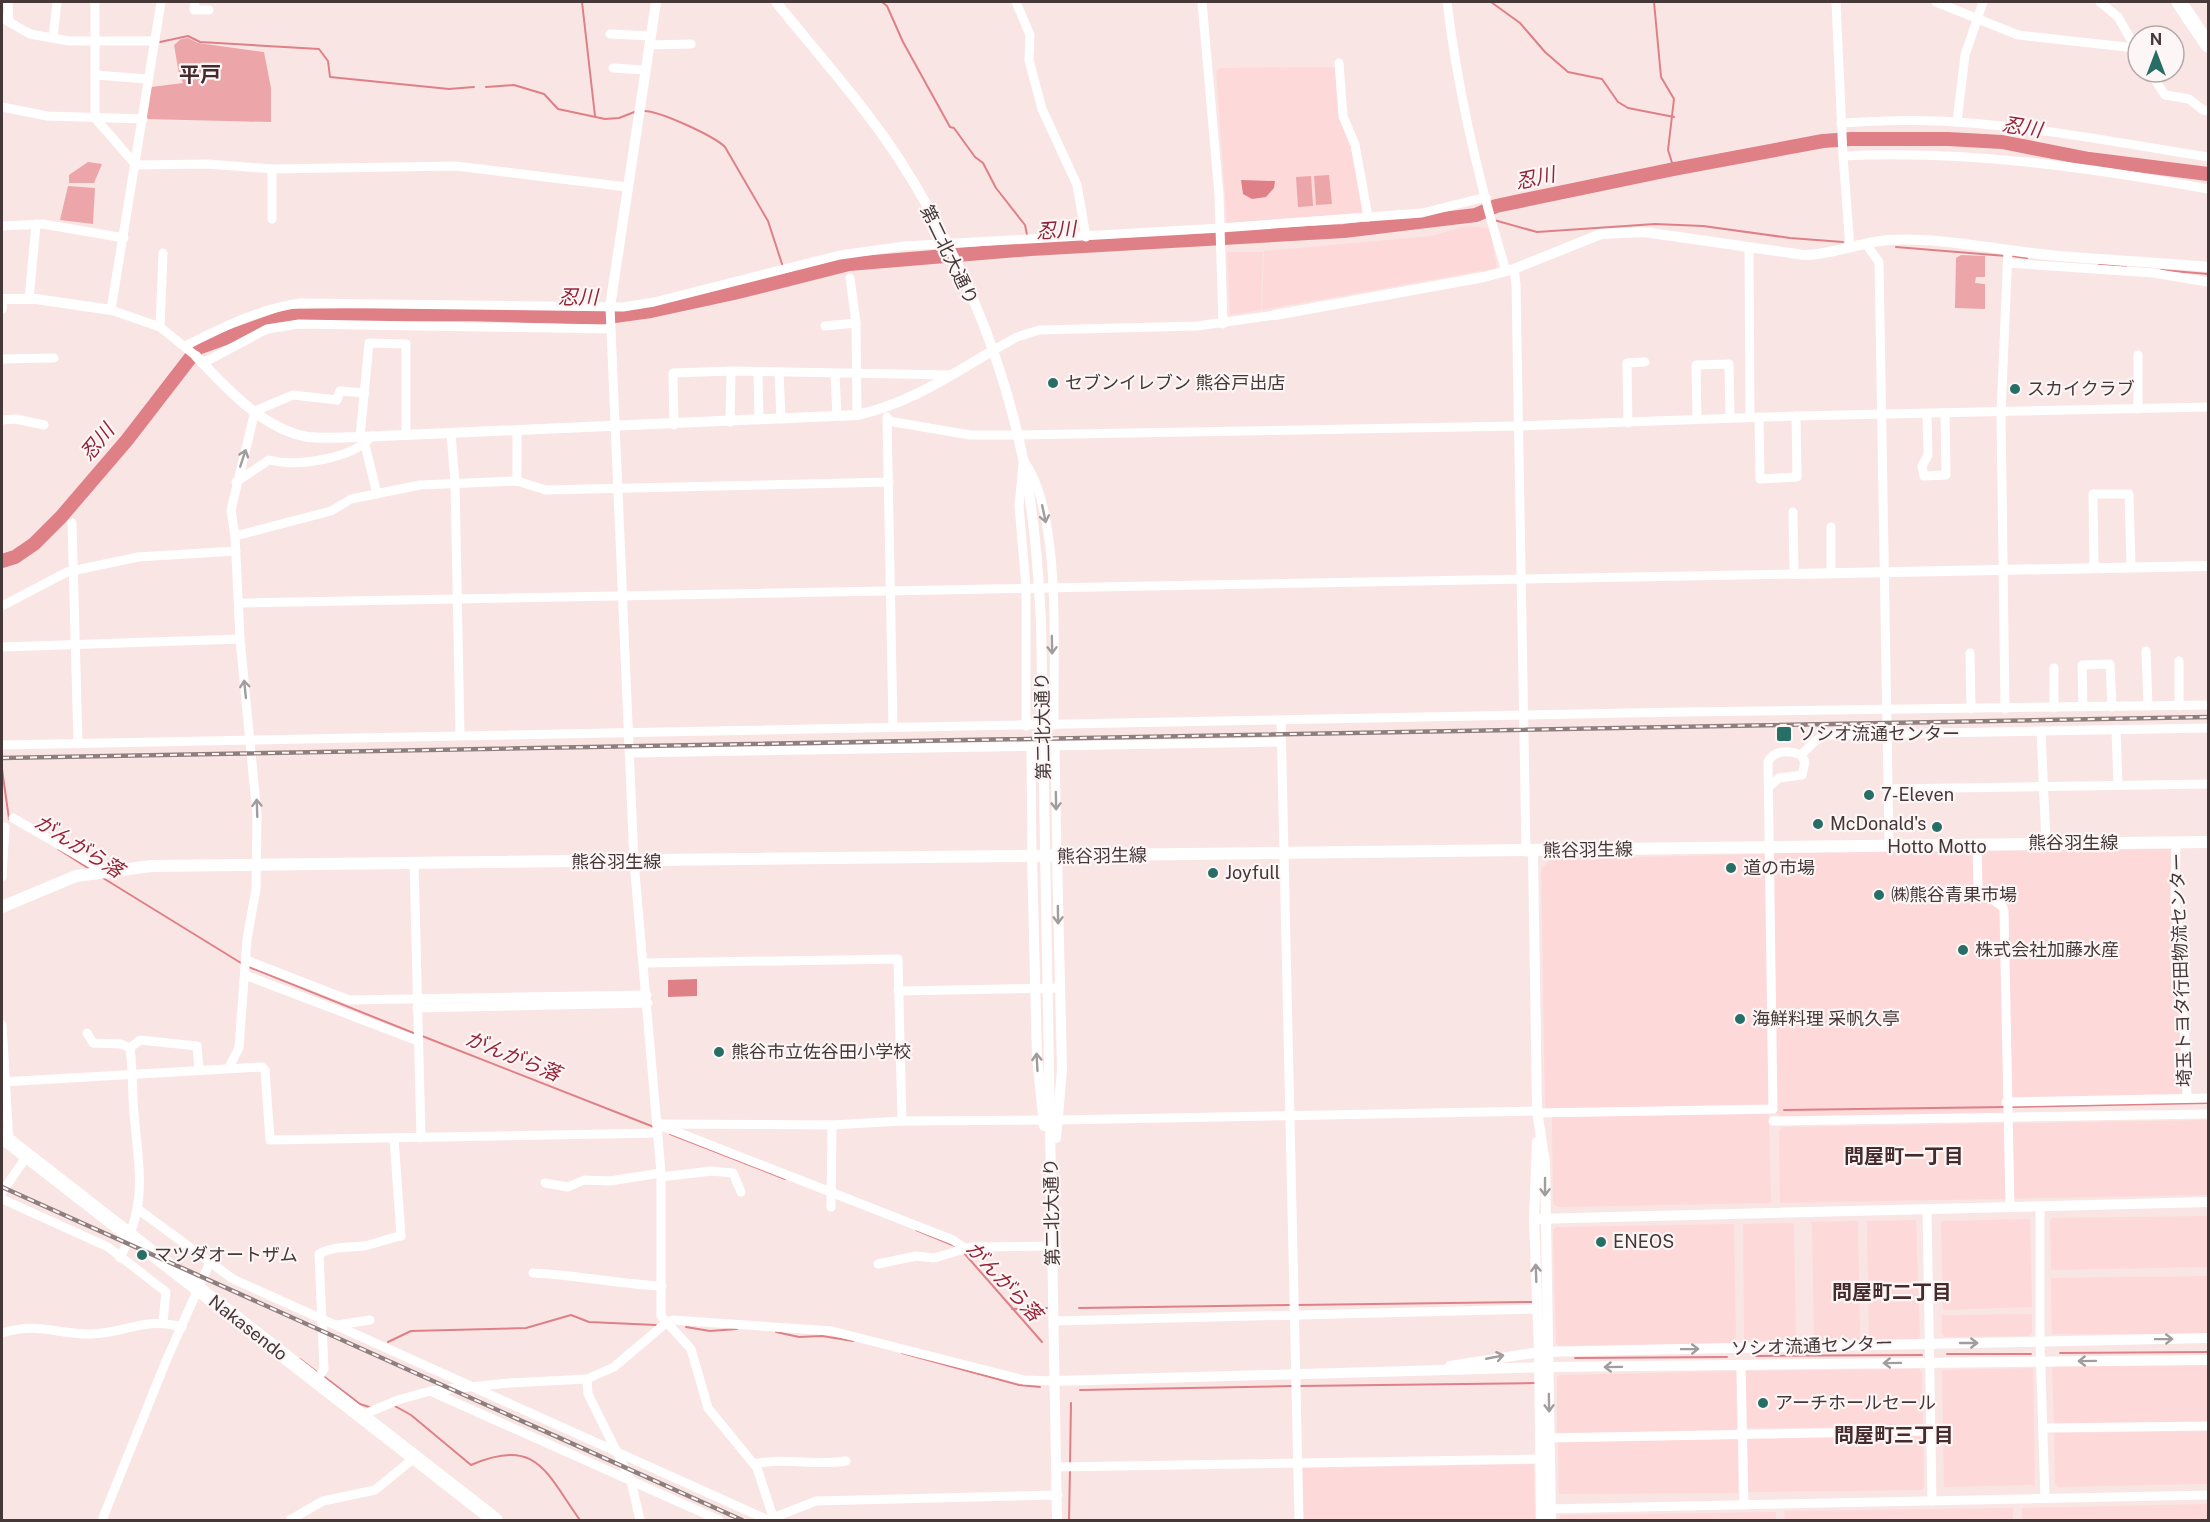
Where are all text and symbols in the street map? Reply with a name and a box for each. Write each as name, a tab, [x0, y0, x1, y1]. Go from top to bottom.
north arrow	[2126, 24, 2186, 84]
text: N	[2150, 30, 2162, 49]
district label: 平戸	[179, 62, 221, 87]
water label: 忍川	[2000, 112, 2046, 142]
water label: 忍川	[1513, 162, 1559, 194]
street label: 第二北大通り	[916, 202, 983, 308]
water label: 忍川	[1035, 216, 1079, 243]
water label: 忍川	[558, 285, 600, 309]
place label: セブンイレブン 熊谷戸出店	[1065, 372, 1285, 393]
marker: セブンイレブン 熊谷戸出店	[1046, 376, 1060, 390]
place label: スカイクラブ	[2027, 378, 2135, 399]
marker: スカイクラブ	[2008, 382, 2022, 396]
water label: 忍川	[75, 417, 120, 465]
one-way arrow	[238, 449, 249, 468]
one-way arrow	[1039, 503, 1050, 523]
one-way arrow	[1046, 634, 1058, 654]
street label: 第二北大通り	[1031, 672, 1054, 780]
one-way arrow	[239, 680, 250, 700]
place label: ソシオ流通センター	[1798, 723, 1960, 744]
marker: ソシオ流通センター	[1775, 725, 1793, 743]
place label: 7-Eleven	[1881, 784, 1954, 805]
marker: 7-Eleven	[1862, 788, 1876, 802]
one-way arrow	[1050, 791, 1062, 811]
one-way arrow	[251, 798, 262, 818]
water label: がんがら落	[30, 809, 130, 884]
place label: McDonald's	[1830, 813, 1926, 834]
marker: McDonald's	[1811, 817, 1825, 831]
marker: Hotto Motto	[1930, 820, 1944, 834]
street label: 熊谷羽生線	[2028, 832, 2118, 853]
place label: Hotto Motto	[1887, 836, 1987, 857]
street label: 熊谷羽生線	[1543, 838, 1633, 861]
street label: 熊谷羽生線	[1057, 844, 1147, 867]
street label: 熊谷羽生線	[571, 851, 661, 872]
street label: 埼玉トヨタ行田物流センター	[2166, 853, 2195, 1087]
place label: 道の市場	[1743, 857, 1815, 878]
marker: 道の市場	[1724, 861, 1738, 875]
place label: Joyfull	[1225, 862, 1280, 883]
marker: Joyfull	[1206, 866, 1220, 880]
place label: ㈱熊谷青果市場	[1891, 884, 2017, 905]
marker: ㈱熊谷青果市場	[1872, 888, 1886, 902]
one-way arrow	[1053, 905, 1064, 925]
place label: 株式会社加藤水産	[1975, 939, 2119, 960]
marker: 株式会社加藤水産	[1956, 943, 1970, 957]
place label: 海鮮料理 采帆久亭	[1752, 1008, 1900, 1029]
marker: 海鮮料理 采帆久亭	[1733, 1012, 1747, 1026]
water label: がんがら落	[462, 1026, 567, 1087]
place label: 熊谷市立佐谷田小学校	[731, 1041, 911, 1062]
marker: 熊谷市立佐谷田小学校	[712, 1045, 726, 1059]
one-way arrow	[1032, 1052, 1043, 1072]
district label: 問屋町一丁目	[1844, 1144, 1964, 1168]
street label: 第二北大通り	[1040, 1158, 1063, 1266]
one-way arrow	[1539, 1177, 1551, 1197]
place label: ENEOS	[1613, 1231, 1674, 1252]
marker: ENEOS	[1594, 1235, 1608, 1249]
water label: がんがら落	[961, 1236, 1049, 1328]
place label: マツダオートザム	[154, 1244, 298, 1265]
marker: マツダオートザム	[135, 1248, 149, 1262]
one-way arrow	[1531, 1264, 1542, 1284]
district label: 問屋町二丁目	[1832, 1280, 1952, 1304]
street label: Nakasendo	[205, 1290, 292, 1365]
street label: ソシオ流通センター	[1731, 1332, 1893, 1359]
one-way arrow	[2153, 1334, 2173, 1345]
one-way arrow	[1958, 1337, 1978, 1348]
one-way arrow	[1679, 1343, 1699, 1355]
one-way arrow	[1485, 1351, 1505, 1362]
one-way arrow	[2078, 1355, 2098, 1367]
one-way arrow	[1883, 1357, 1903, 1369]
one-way arrow	[1604, 1361, 1624, 1372]
place label: アーチホールセール	[1775, 1392, 1936, 1413]
one-way arrow	[1543, 1393, 1555, 1413]
marker: アーチホールセール	[1756, 1396, 1770, 1410]
district label: 問屋町三丁目	[1834, 1423, 1954, 1447]

